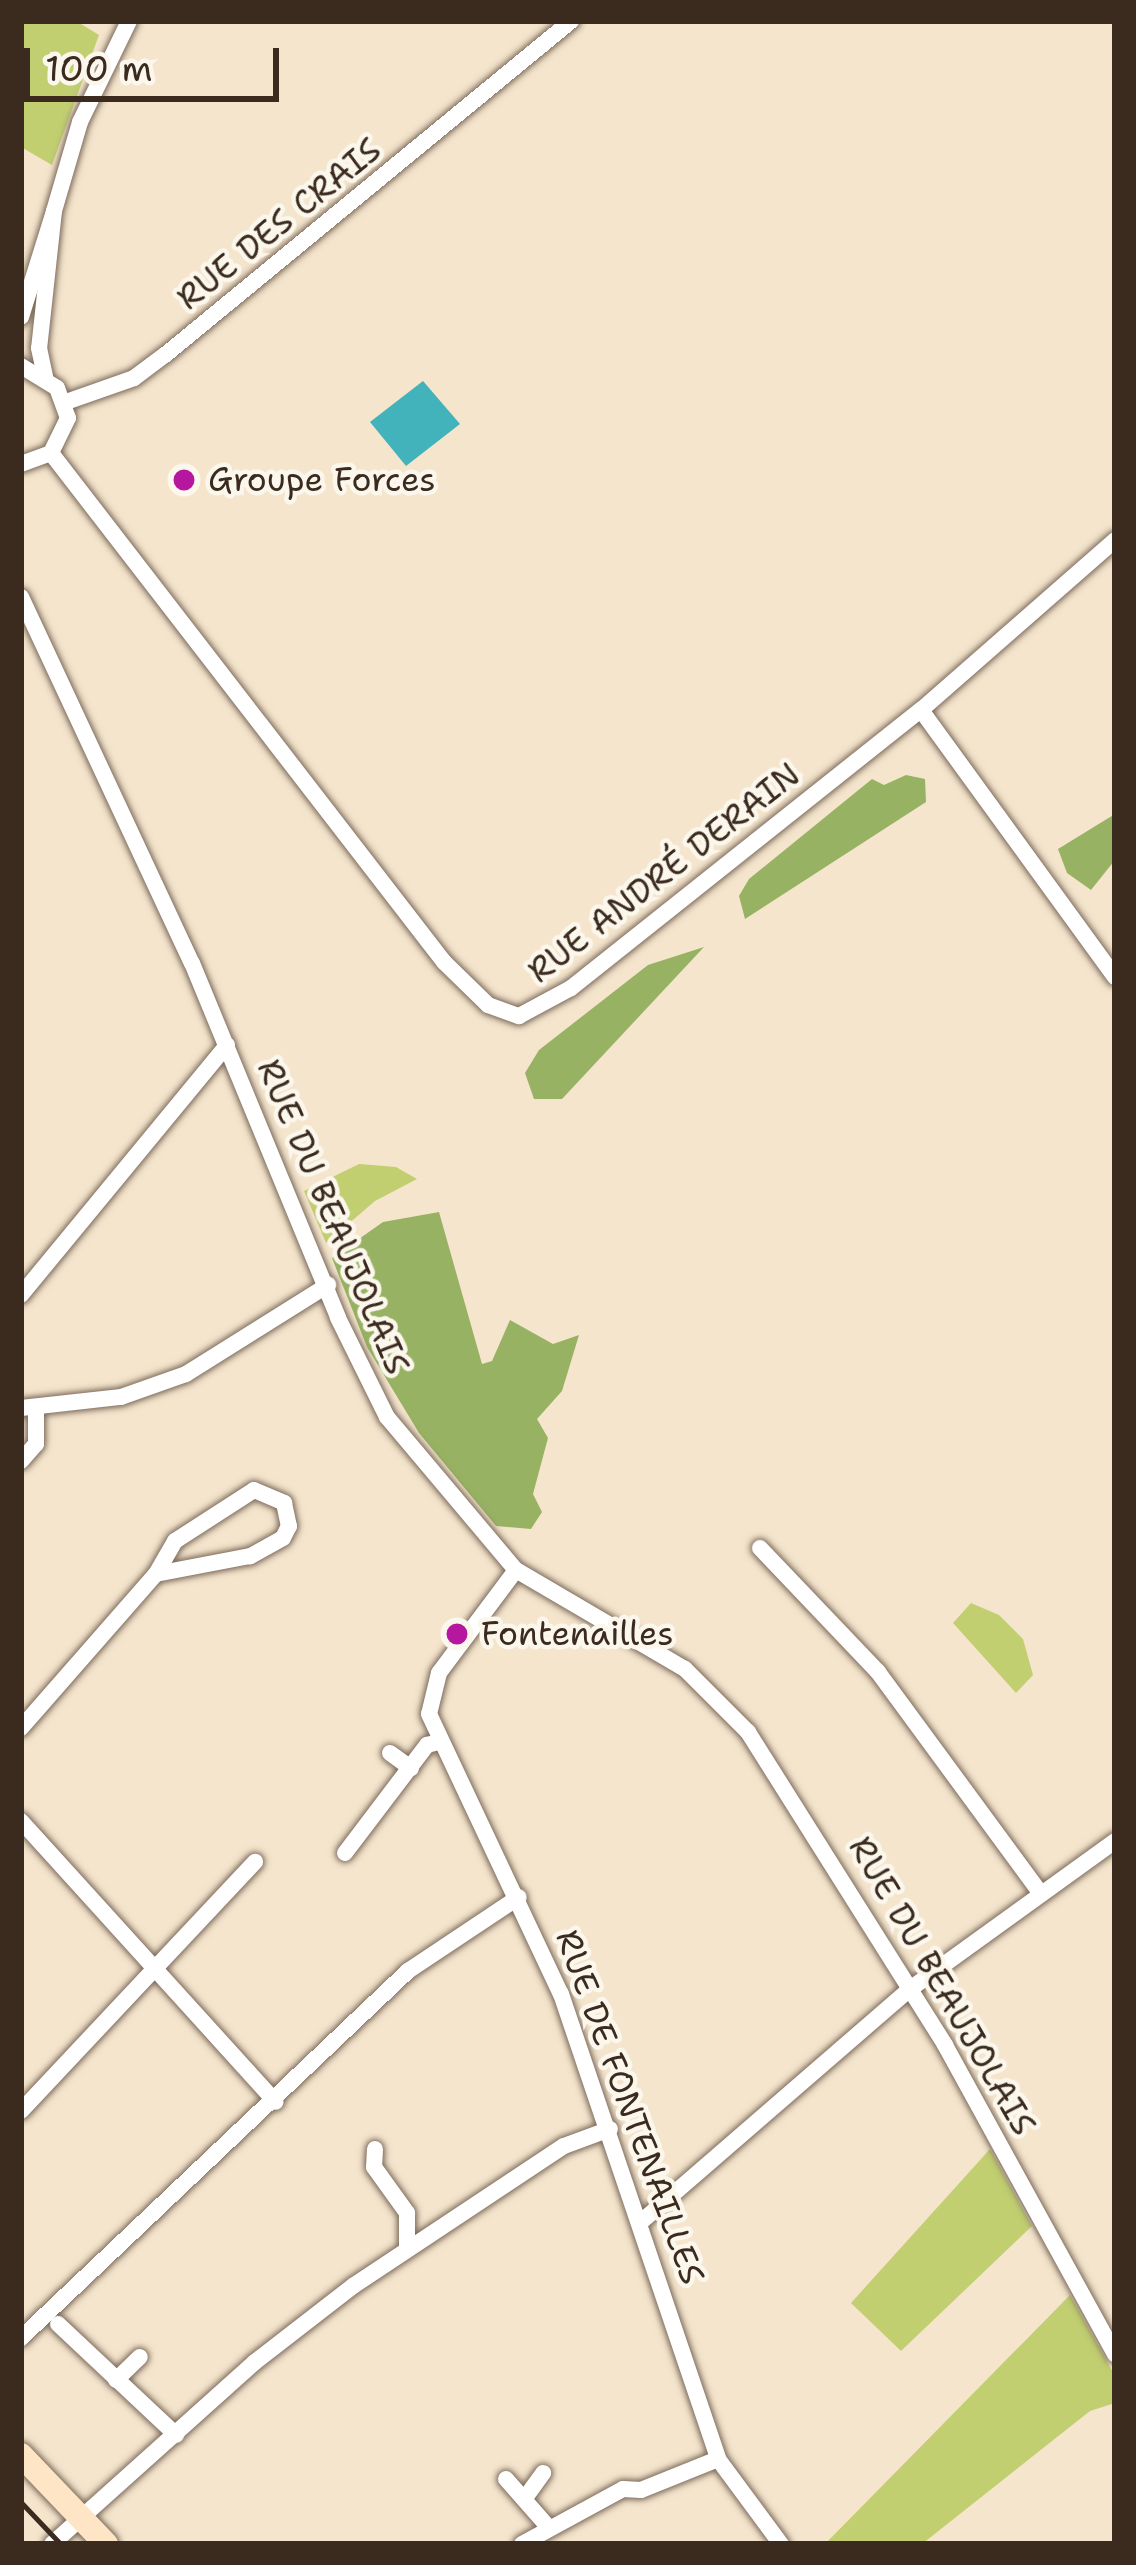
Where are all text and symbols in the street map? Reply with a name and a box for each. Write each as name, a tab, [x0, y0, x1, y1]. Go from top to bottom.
scale bar	[30, 24, 285, 98]
text: 100 m	[45, 44, 153, 93]
street label: RUE DES CRAIS	[169, 130, 389, 318]
place label: Groupe Forces	[208, 460, 435, 500]
marker: Groupe Forces	[171, 467, 197, 493]
street label: RUE ANDRÉ DERAIN	[520, 755, 808, 991]
street label: RUE DU BEAUJOLAIS	[249, 1054, 417, 1380]
place label: Fontenailles	[481, 1614, 673, 1654]
marker: Fontenailles	[444, 1621, 470, 1647]
street label: RUE DU BEAUJOLAIS	[840, 1830, 1044, 2142]
street label: RUE DE FONTENAILLES	[547, 1925, 713, 2289]

